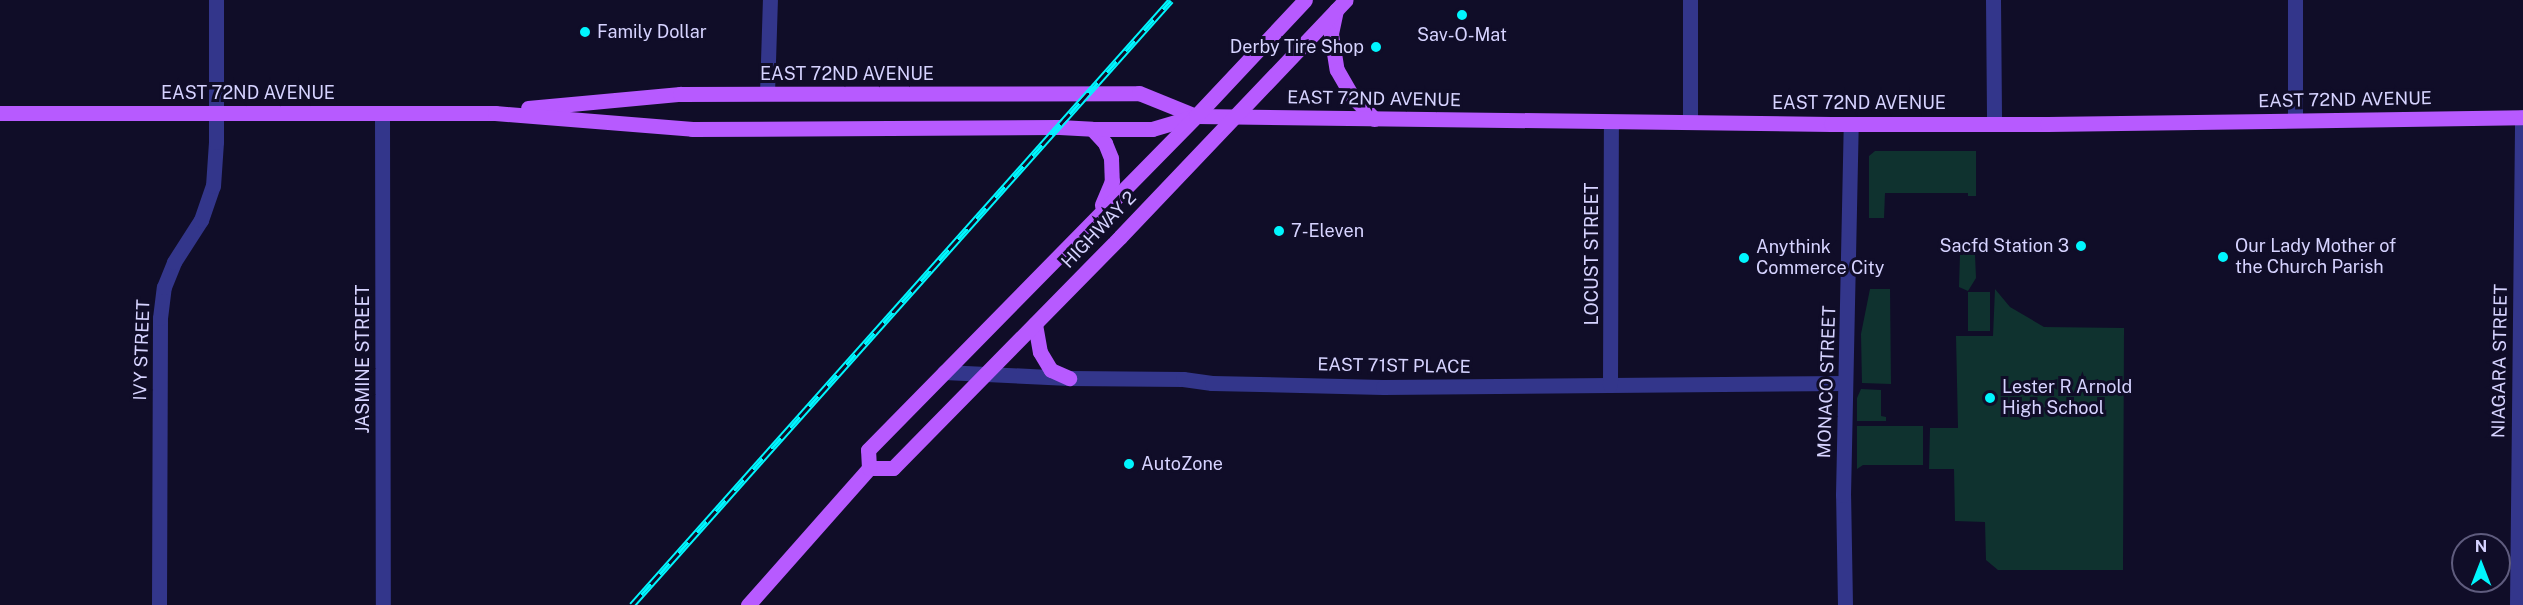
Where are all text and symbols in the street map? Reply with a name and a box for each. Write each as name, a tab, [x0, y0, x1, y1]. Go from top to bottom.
marker: Sav-O-Mat	[1455, 8, 1469, 22]
place label: Family Dollar	[597, 21, 707, 43]
place label: Sav-O-Mat	[1417, 24, 1507, 46]
marker: Family Dollar	[578, 25, 592, 39]
place label: Derby Tire Shop	[1230, 36, 1364, 58]
marker: Derby Tire Shop	[1369, 40, 1383, 54]
street label: EAST 72ND AVENUE	[760, 63, 934, 85]
street label: EAST 72ND AVENUE	[161, 82, 335, 104]
street label: EAST 72ND AVENUE	[1287, 87, 1461, 111]
street label: EAST 72ND AVENUE	[2258, 88, 2432, 112]
street label: EAST 72ND AVENUE	[1772, 92, 1946, 114]
street label: LOCUST STREET	[1581, 182, 1603, 326]
street label: HIGHWAY 2	[1057, 187, 1141, 273]
place label: 7-Eleven	[1291, 220, 1364, 242]
marker: 7-Eleven	[1272, 224, 1286, 238]
place label: Sacfd Station 3	[1940, 235, 2069, 257]
place label: Our Lady Mother of the Church Parish	[2235, 236, 2397, 278]
place label: Anythink Commerce City	[1756, 237, 1885, 280]
marker: Sacfd Station 3	[2074, 239, 2088, 253]
marker: Our Lady Mother of the Church Parish	[2216, 250, 2230, 264]
marker: Anythink Commerce City	[1737, 251, 1751, 265]
street label: JASMINE STREET	[352, 284, 374, 434]
street label: NIAGARA STREET	[2488, 284, 2512, 438]
street label: IVY STREET	[129, 299, 155, 401]
street label: MONACO STREET	[1814, 305, 1840, 459]
street label: EAST 71ST PLACE	[1317, 354, 1471, 378]
place label: Lester R Arnold High School	[2002, 377, 2132, 420]
marker: Lester R Arnold High School	[1983, 391, 1997, 405]
place label: AutoZone	[1141, 453, 1223, 475]
marker: AutoZone	[1122, 457, 1136, 471]
north arrow	[2451, 533, 2511, 593]
text: N	[2475, 537, 2487, 556]

